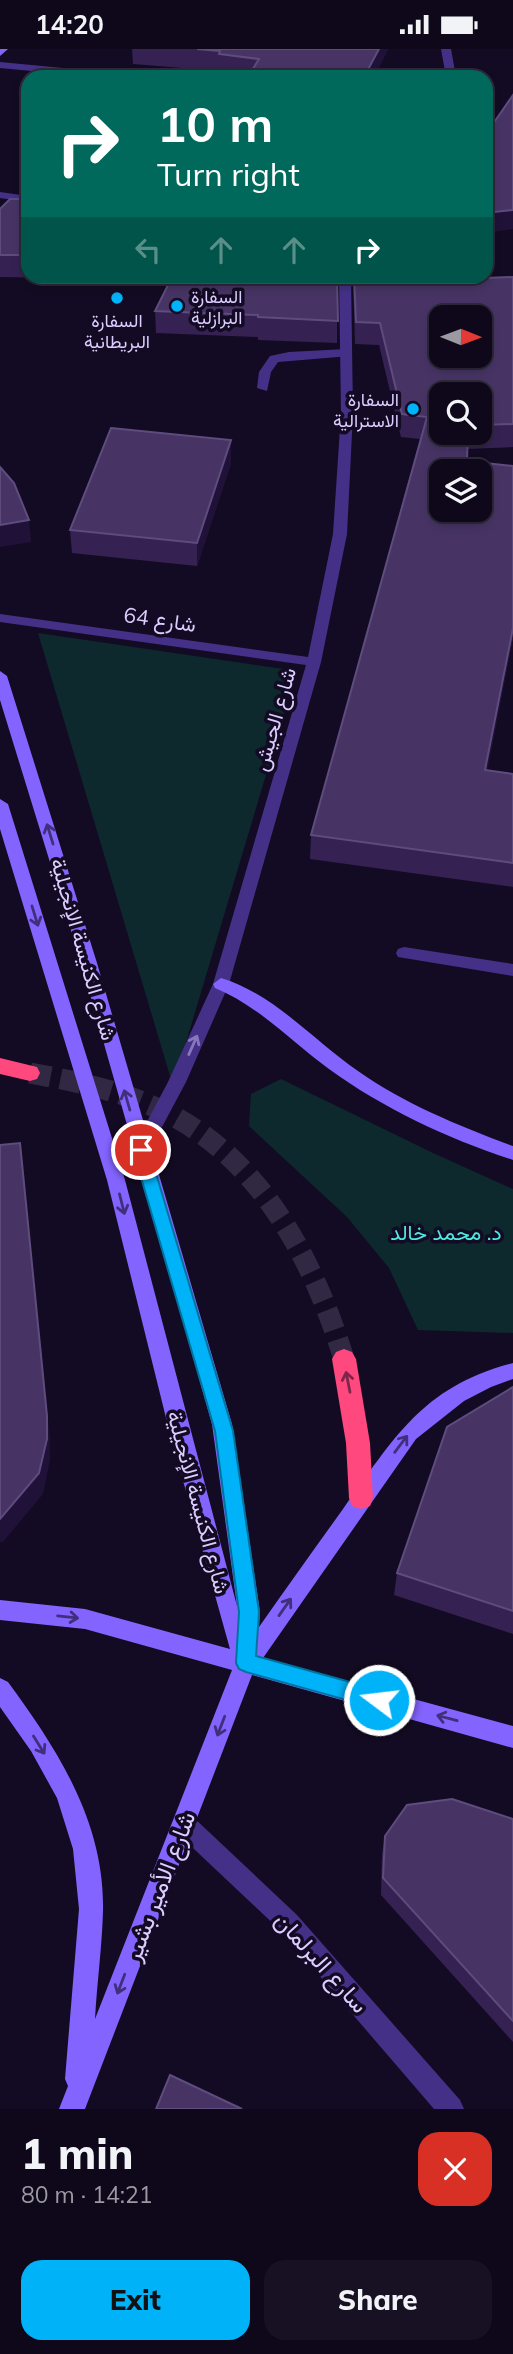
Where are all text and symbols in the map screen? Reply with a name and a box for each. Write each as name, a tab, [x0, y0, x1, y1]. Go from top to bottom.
text: 14:20	[35, 8, 104, 41]
text: 10 m	[157, 93, 273, 154]
icon: right	[42, 98, 133, 189]
text: Turn right	[157, 154, 300, 194]
icon: left	[129, 231, 167, 269]
icon: ahead	[202, 231, 240, 269]
icon: ahead	[275, 231, 313, 269]
icon: right	[348, 231, 386, 269]
place label: السفارة البرازلية	[191, 285, 242, 329]
marker: السفارة البريطانية	[109, 290, 125, 306]
marker: السفارة البرازلية	[169, 298, 185, 314]
north arrow	[429, 305, 492, 367]
map controls	[429, 305, 492, 522]
place label: السفارة البريطانية	[84, 309, 150, 353]
button: search	[429, 382, 492, 445]
place label: السفارة الاسترالية	[333, 388, 399, 432]
marker: السفارة الاسترالية	[405, 401, 421, 417]
button: layers	[429, 459, 492, 522]
street label: شارع 64	[122, 601, 198, 639]
street label: شارع الجيش	[247, 664, 303, 774]
one-way arrow	[43, 824, 55, 846]
street label: شارع الكنيسة الإنجيلية	[44, 855, 122, 1044]
one-way arrow	[29, 904, 42, 926]
one-way arrow	[187, 1035, 200, 1057]
one-way arrow	[120, 1089, 133, 1112]
pin	[111, 1120, 171, 1180]
icon: arrive	[122, 1131, 160, 1169]
one-way arrow	[116, 1192, 129, 1215]
park label: د. محمد خالد	[390, 1219, 502, 1245]
one-way arrow	[341, 1371, 355, 1394]
street label: شارع الكنيسة الإنجيلية	[160, 1408, 236, 1597]
one-way arrow	[394, 1435, 409, 1453]
one-way arrow	[278, 1598, 292, 1617]
one-way arrow	[56, 1611, 79, 1624]
position arrow	[342, 1663, 416, 1737]
one-way arrow	[436, 1711, 458, 1724]
one-way arrow	[214, 1715, 226, 1737]
one-way arrow	[32, 1735, 47, 1754]
street label: شارع الأمير بشير	[116, 1807, 203, 1967]
street label: سارع البرلمان	[267, 1905, 375, 2020]
one-way arrow	[113, 1973, 126, 1994]
text: 1 min	[21, 2127, 134, 2180]
button: close	[418, 2132, 492, 2206]
text: 80 m · 14:21	[21, 2180, 153, 2209]
button: Exit	[21, 2260, 250, 2340]
button: Share	[264, 2260, 492, 2340]

